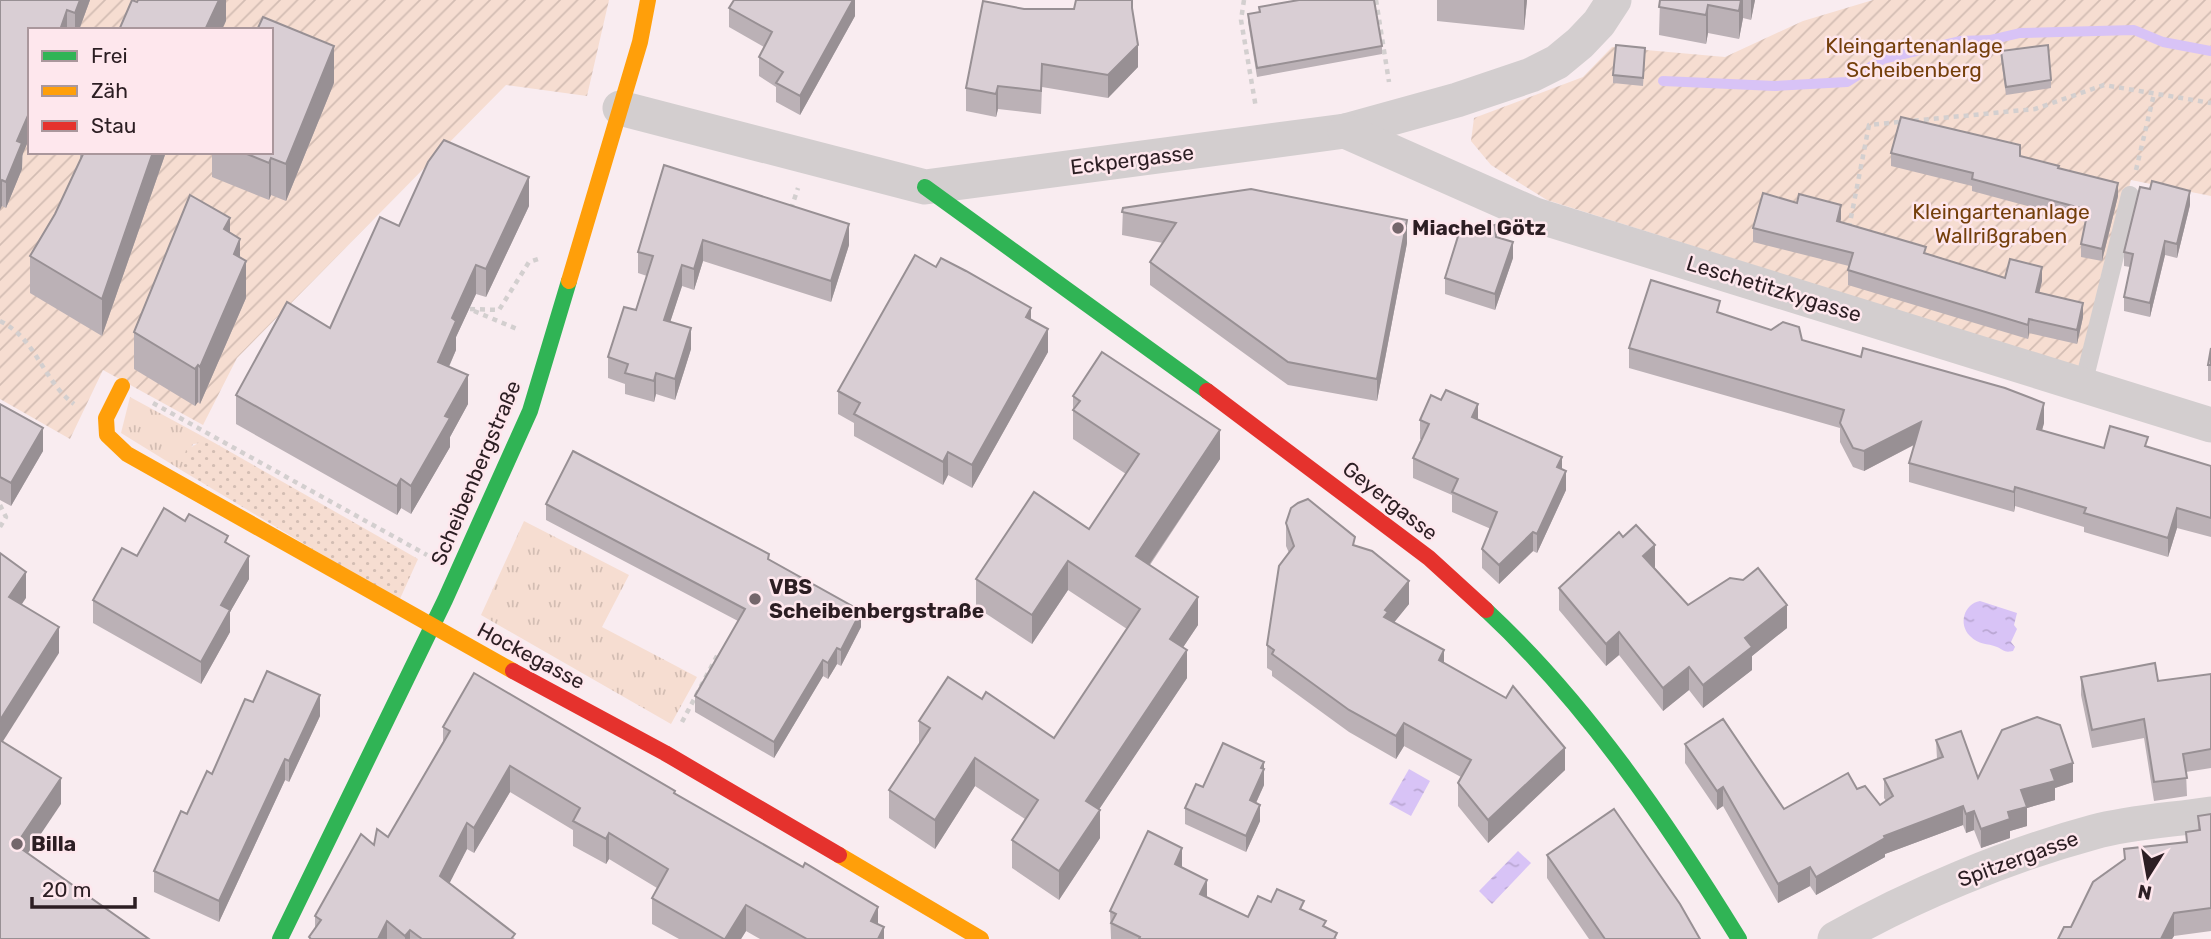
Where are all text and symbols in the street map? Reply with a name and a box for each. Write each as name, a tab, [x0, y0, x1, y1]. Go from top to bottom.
legend	[28, 28, 273, 154]
park label: Kleingartenanlage Scheibenberg	[1825, 33, 2003, 82]
text: Frei	[91, 43, 128, 68]
text: Zäh	[91, 78, 128, 103]
text: Stau	[91, 113, 137, 138]
street label: Eckpergasse	[1069, 140, 1195, 179]
park label: Kleingartenanlage Wallrißgraben	[1912, 199, 2090, 248]
place label: Miachel Götz	[1412, 215, 1546, 240]
marker: Miachel Götz	[1390, 220, 1406, 236]
street label: Leschetitzkygasse	[1684, 250, 1865, 327]
street label: Scheibenbergstraße	[425, 377, 526, 569]
street label: Geyergasse	[1338, 456, 1443, 545]
place label: VBS Scheibenbergstraße	[769, 574, 984, 623]
marker: VBS Scheibenbergstraße	[747, 591, 763, 607]
street label: Hockegasse	[473, 617, 589, 694]
street label: Spitzergasse	[1954, 825, 2081, 892]
place label: Billa	[31, 831, 76, 856]
marker: Billa	[9, 836, 25, 852]
north arrow	[2113, 841, 2183, 911]
scale bar	[32, 866, 135, 910]
text: 20 m	[42, 877, 91, 902]
text: N	[2136, 880, 2154, 905]

